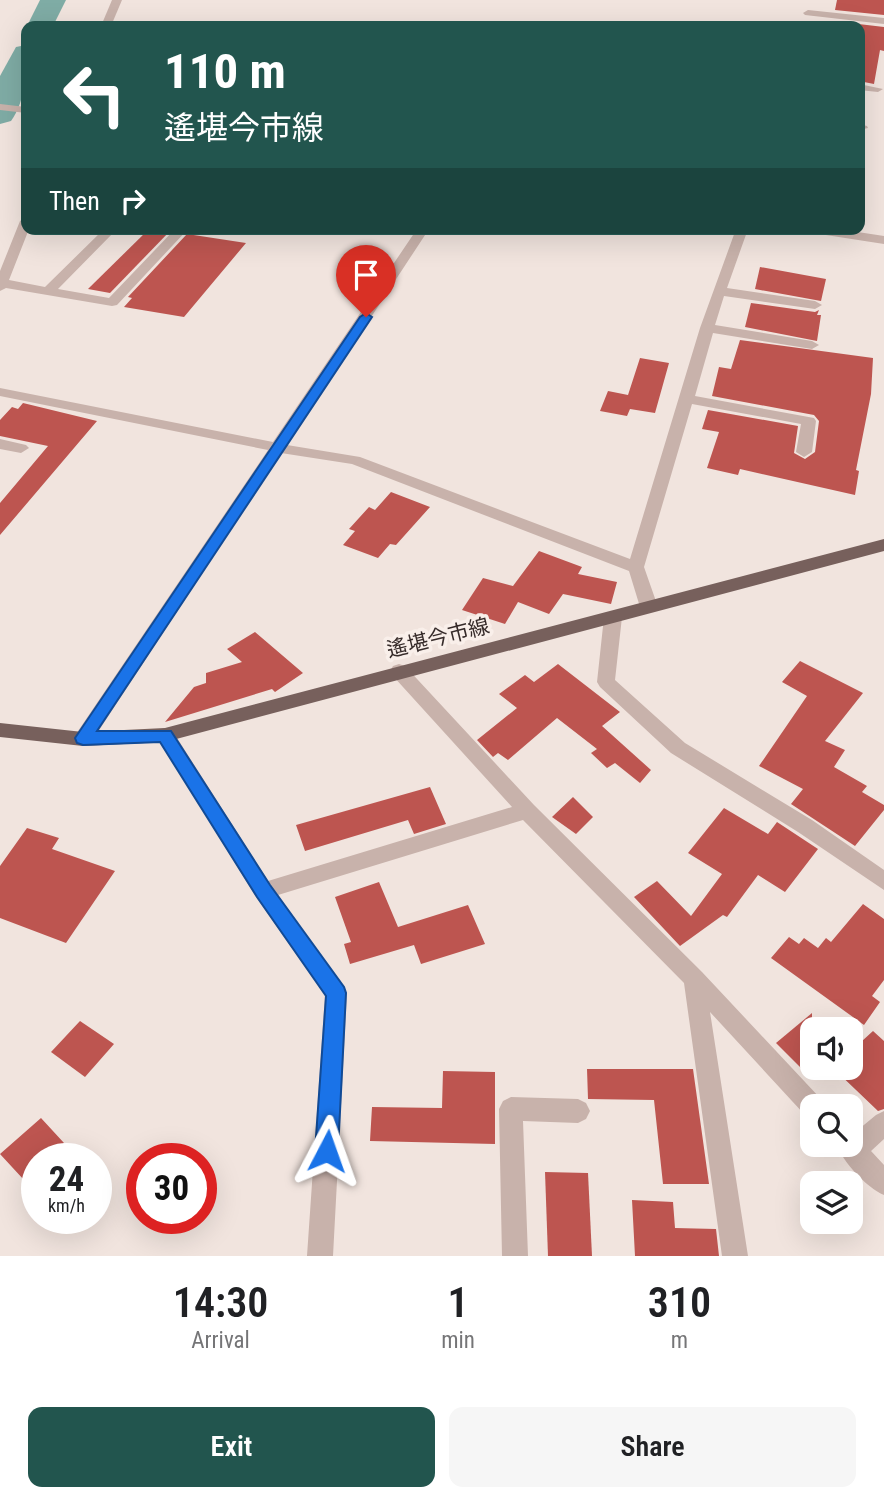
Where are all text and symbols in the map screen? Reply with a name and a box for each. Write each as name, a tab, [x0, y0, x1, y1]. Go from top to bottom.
text: 110 m	[164, 43, 286, 100]
icon: left	[49, 49, 140, 140]
text: 遙堪今市線	[164, 109, 324, 147]
icon: right	[114, 182, 152, 220]
text: Then	[49, 186, 100, 216]
pin	[336, 245, 396, 317]
icon: arrive	[347, 256, 385, 294]
street label: 遙堪今市線	[384, 614, 492, 662]
map controls	[800, 1017, 863, 1234]
button: sound	[800, 1017, 863, 1080]
button: search	[800, 1094, 863, 1157]
position arrow	[290, 1114, 364, 1188]
speed limit sign: 30	[126, 1143, 217, 1234]
text: 24	[49, 1159, 84, 1200]
button: layers	[800, 1171, 863, 1234]
text: km/h	[48, 1195, 85, 1216]
text: 14:30	[173, 1278, 268, 1327]
text: 1	[448, 1278, 469, 1327]
text: 310	[648, 1278, 711, 1327]
text: Arrival	[191, 1327, 250, 1354]
text: min	[441, 1327, 475, 1354]
text: m	[671, 1327, 688, 1354]
button: Exit	[28, 1407, 435, 1487]
button: Share	[449, 1407, 856, 1487]

